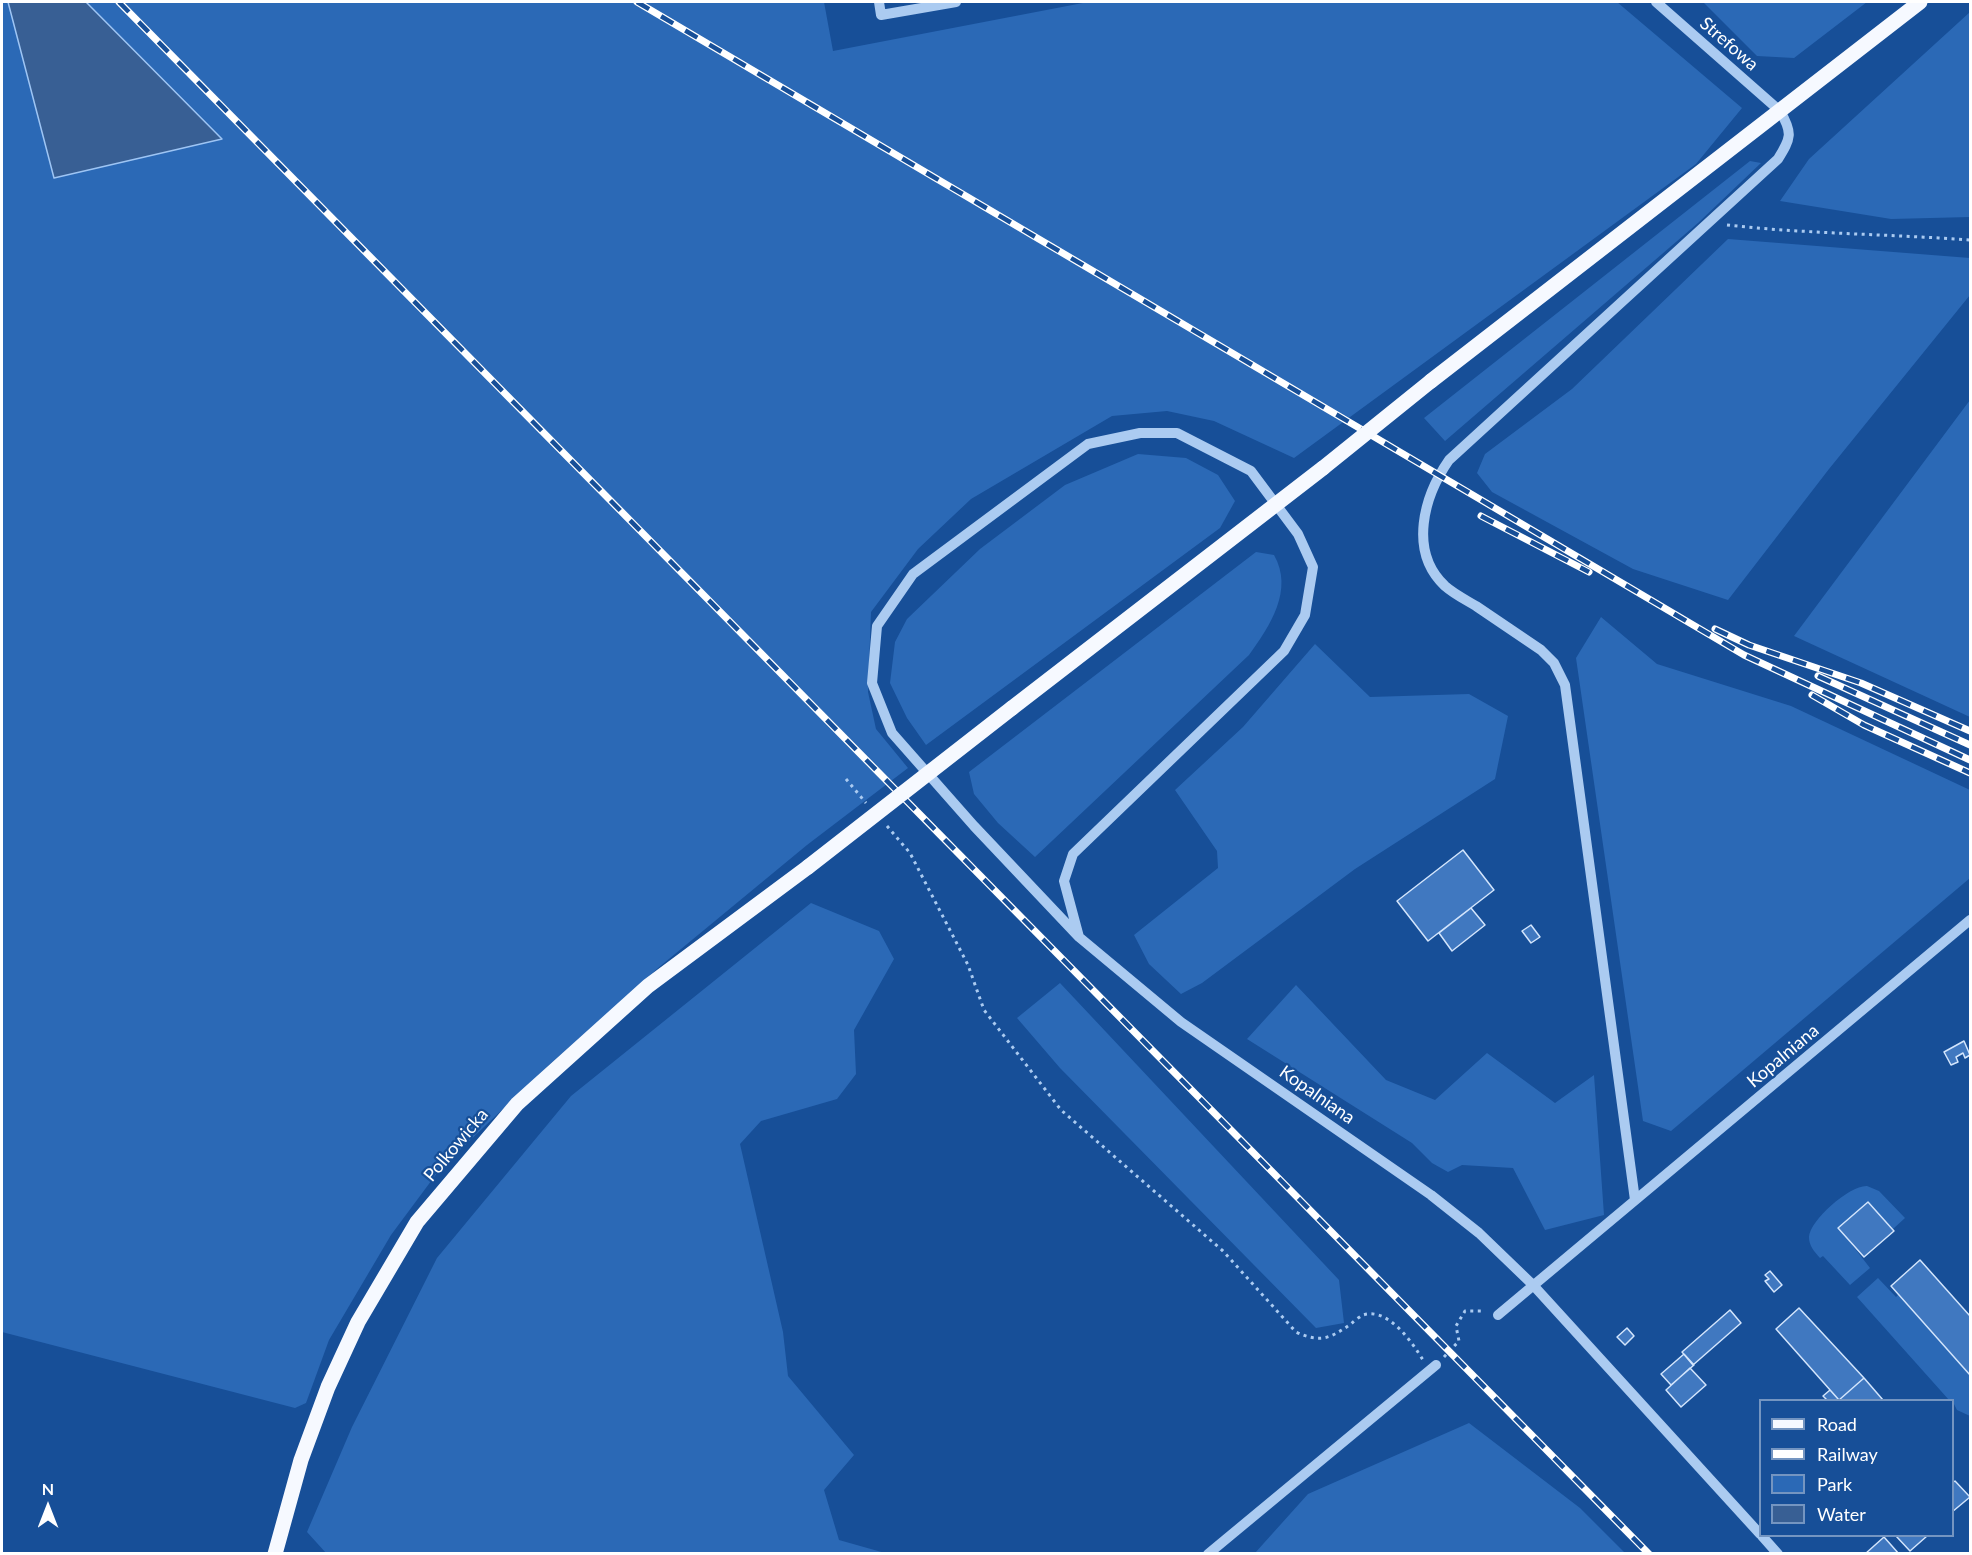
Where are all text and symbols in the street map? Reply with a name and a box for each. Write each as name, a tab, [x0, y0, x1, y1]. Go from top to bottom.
street label: Strefowa	[1695, 13, 1763, 75]
street label: Kopalniana	[1743, 1020, 1823, 1092]
street label: Kopalniana	[1275, 1061, 1359, 1129]
street label: Polkowicka	[419, 1104, 493, 1186]
legend	[1759, 1399, 1954, 1537]
text: Road	[1817, 1413, 1857, 1435]
text: Railway	[1817, 1443, 1878, 1465]
text: Park	[1817, 1473, 1852, 1495]
north arrow	[18, 1477, 78, 1537]
text: N	[42, 1479, 54, 1498]
text: Water	[1817, 1503, 1866, 1525]

